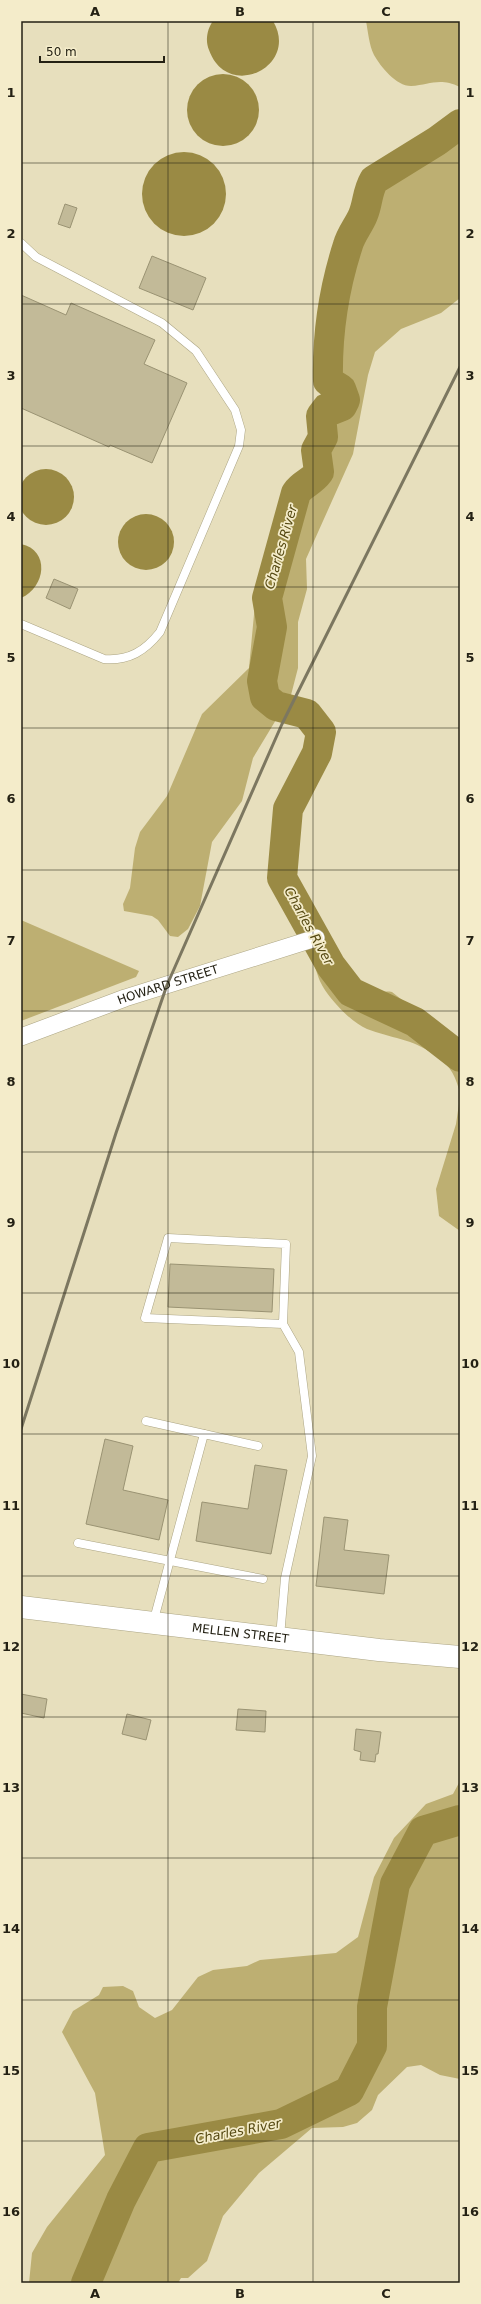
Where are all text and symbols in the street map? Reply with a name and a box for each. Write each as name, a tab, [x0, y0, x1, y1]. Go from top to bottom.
text: A	[90, 4, 100, 19]
text: B	[235, 4, 245, 19]
text: C	[381, 4, 391, 19]
scale bar	[40, 38, 164, 64]
text: 50 m	[46, 45, 77, 59]
text: 1	[6, 85, 16, 100]
text: 1	[465, 85, 475, 100]
text: 2	[6, 226, 16, 241]
text: 2	[465, 226, 475, 241]
text: 3	[6, 368, 16, 383]
text: 3	[465, 368, 475, 383]
water label: Charles River	[262, 502, 301, 591]
text: 4	[6, 509, 16, 524]
text: 4	[465, 509, 475, 524]
text: 5	[6, 650, 16, 665]
text: 5	[465, 650, 475, 665]
text: 6	[6, 791, 16, 806]
text: 6	[465, 791, 475, 806]
water label: Charles River	[281, 884, 337, 969]
text: 7	[6, 933, 16, 948]
text: 7	[465, 933, 475, 948]
street label: HOWARD STREET	[115, 962, 221, 1007]
text: 8	[6, 1074, 16, 1089]
text: 8	[465, 1074, 475, 1089]
text: 9	[6, 1215, 16, 1230]
text: 9	[465, 1215, 475, 1230]
text: 10	[2, 1356, 20, 1371]
text: 10	[461, 1356, 479, 1371]
text: 11	[2, 1498, 20, 1513]
text: 11	[461, 1498, 479, 1513]
street label: MELLEN STREET	[191, 1621, 290, 1646]
text: 12	[2, 1639, 20, 1654]
text: 12	[461, 1639, 479, 1654]
text: 13	[2, 1780, 20, 1795]
text: 13	[461, 1780, 479, 1795]
text: 14	[2, 1921, 20, 1936]
text: 14	[461, 1921, 479, 1936]
text: 15	[2, 2063, 20, 2078]
text: 15	[461, 2063, 479, 2078]
water label: Charles River	[194, 2115, 284, 2147]
text: 16	[2, 2204, 20, 2219]
text: 16	[461, 2204, 479, 2219]
text: A	[90, 2286, 100, 2301]
text: B	[235, 2286, 245, 2301]
text: C	[381, 2286, 391, 2301]

